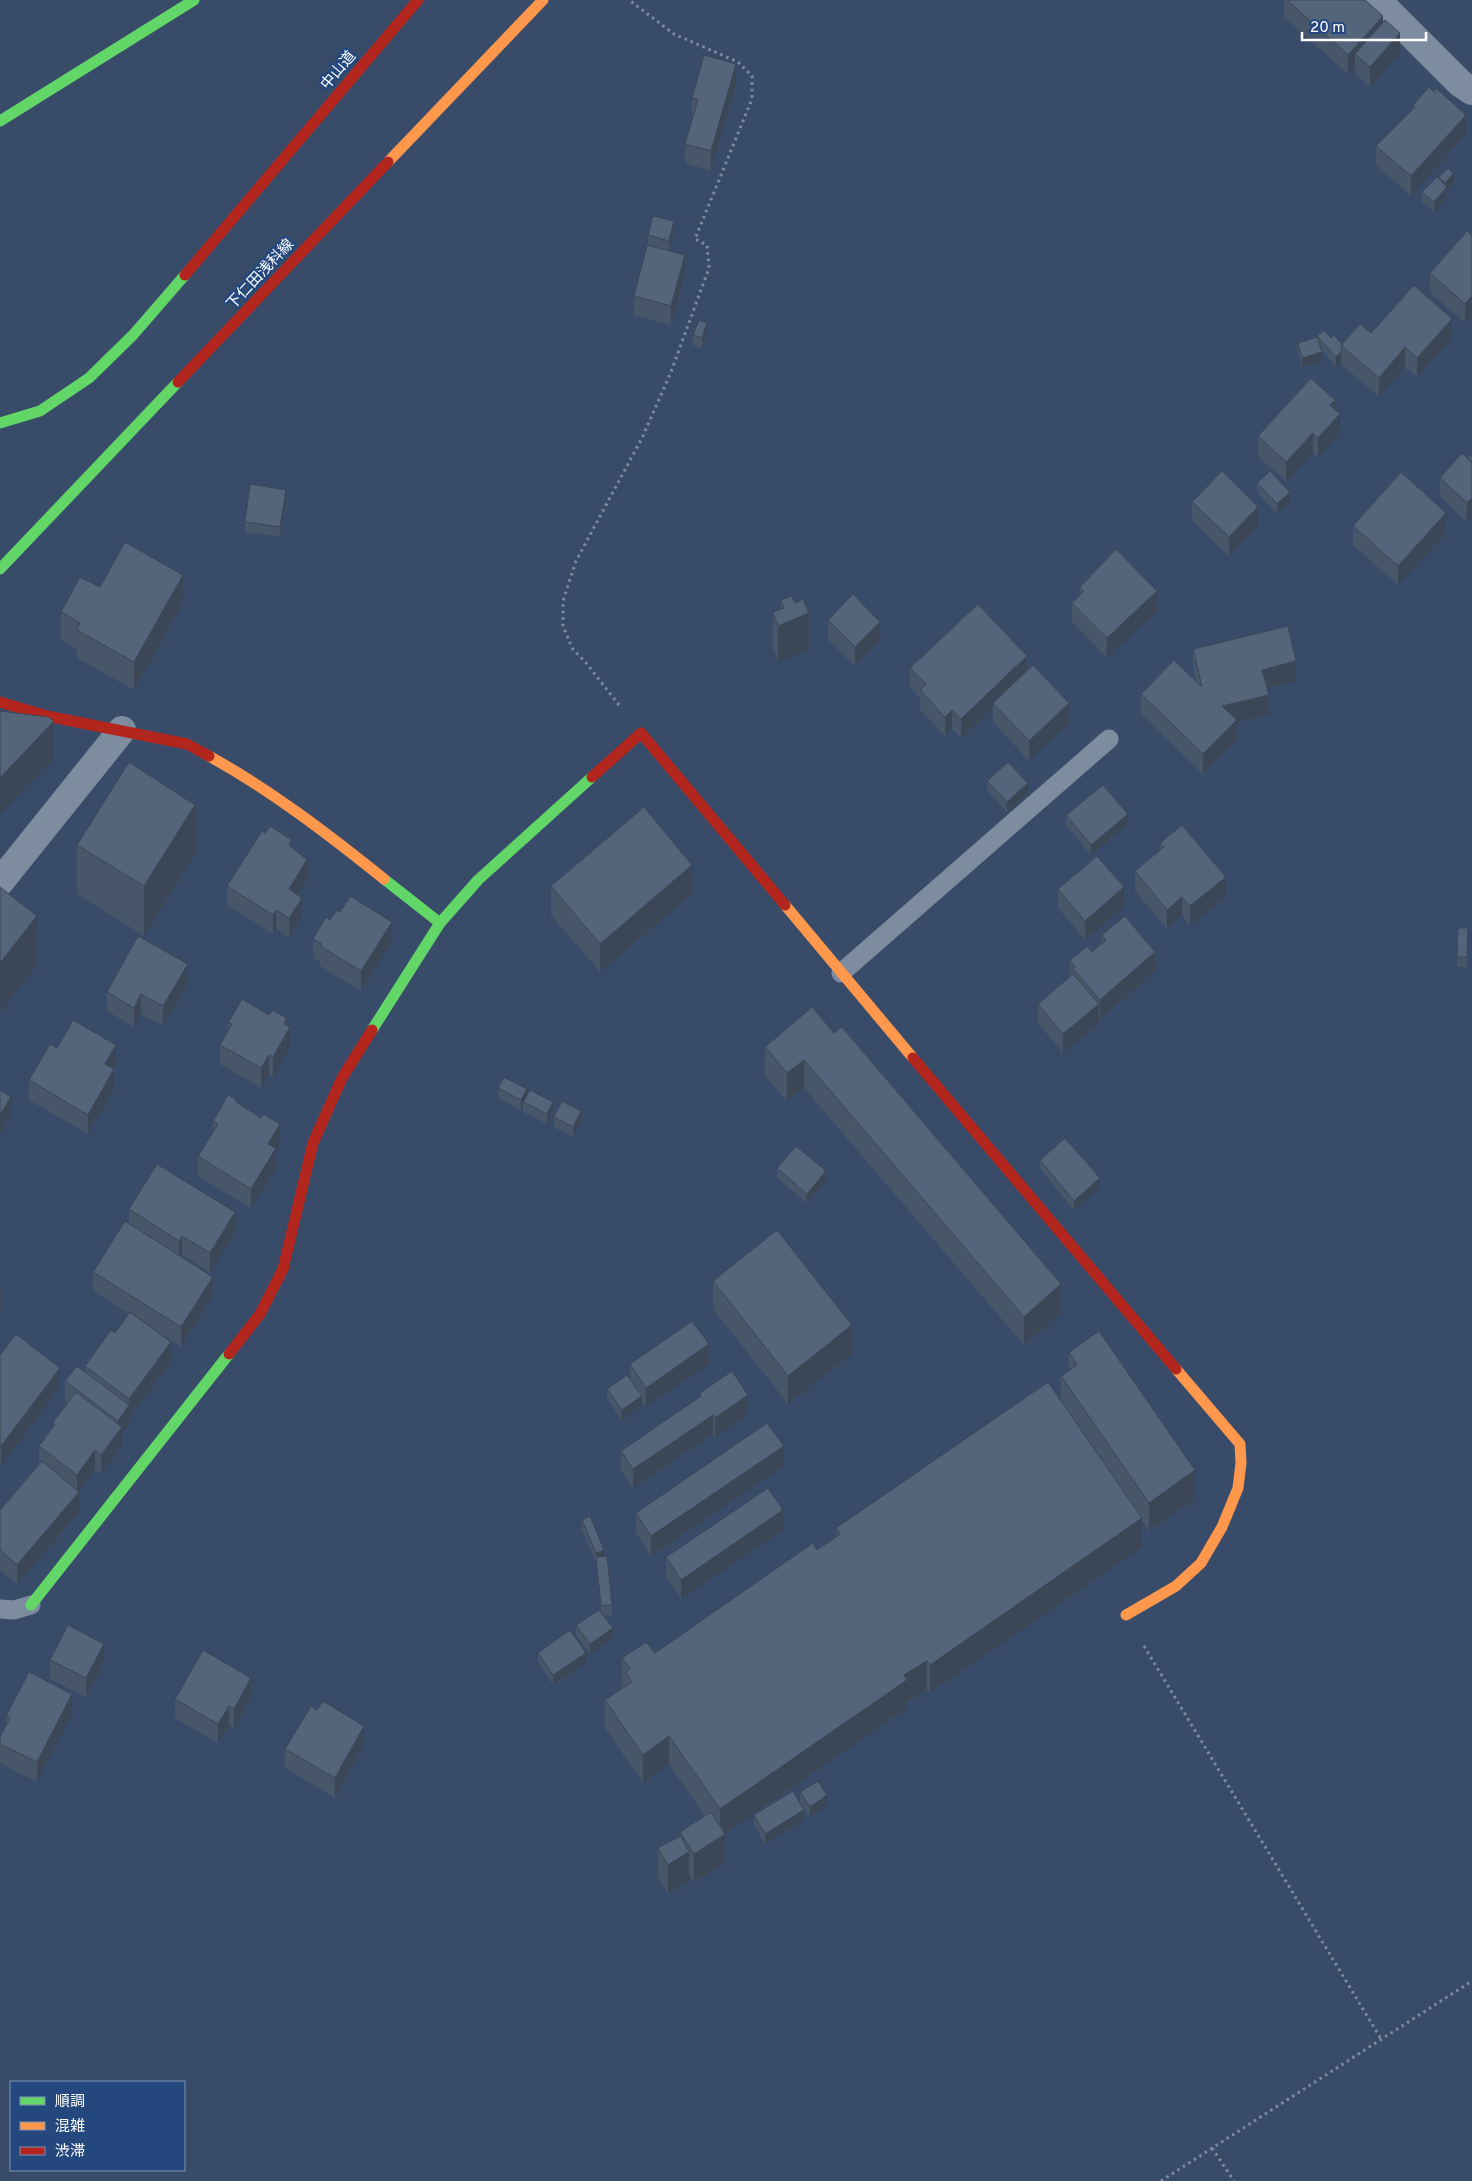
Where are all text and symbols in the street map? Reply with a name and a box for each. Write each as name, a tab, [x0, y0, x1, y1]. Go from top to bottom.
scale bar	[1302, 10, 1426, 42]
text: 20 m	[1310, 19, 1345, 38]
street label: 中山道	[317, 48, 361, 94]
street label: 下仁田浅科線	[223, 235, 299, 314]
legend	[10, 2081, 185, 2171]
text: 順調	[55, 2093, 85, 2112]
text: 混雑	[55, 2118, 85, 2137]
text: 渋滞	[55, 2143, 85, 2162]

